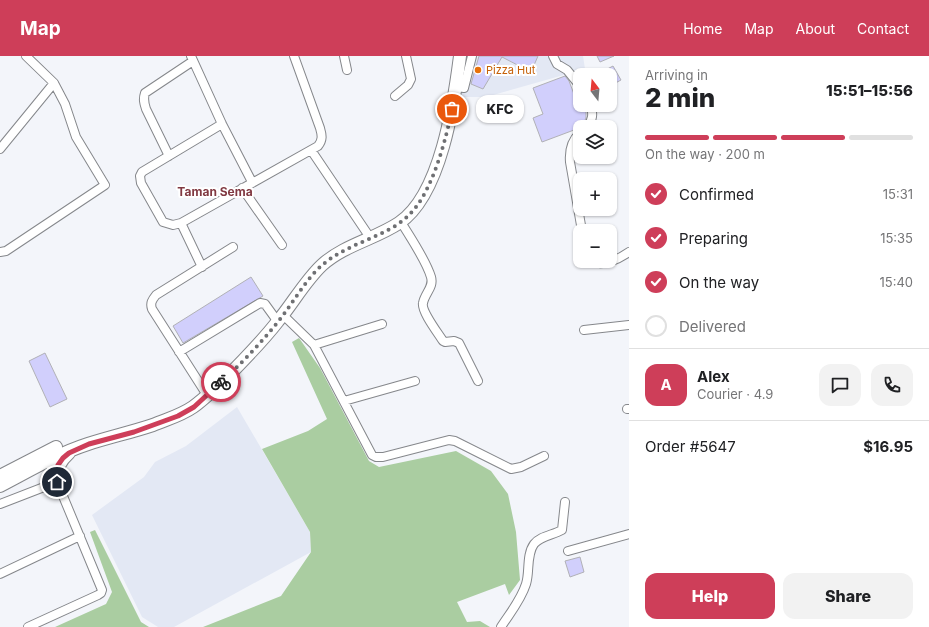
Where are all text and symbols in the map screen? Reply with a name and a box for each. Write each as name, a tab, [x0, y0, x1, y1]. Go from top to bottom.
text: Map	[20, 17, 61, 40]
text: Home	[683, 20, 722, 37]
text: Map	[744, 20, 774, 37]
text: About	[796, 20, 835, 37]
text: Contact	[857, 20, 909, 37]
place label: Pizza Hut	[486, 63, 536, 77]
marker: Pizza Hut	[473, 65, 483, 75]
text: Arriving in	[645, 67, 708, 83]
north arrow	[573, 68, 617, 112]
map controls	[573, 68, 617, 268]
text: 15:51–15:56	[826, 81, 913, 100]
text: 2 min	[645, 82, 715, 113]
pin	[435, 92, 469, 126]
callout: KFC	[476, 95, 524, 123]
icon: bag	[441, 98, 463, 120]
text: KFC	[487, 101, 513, 117]
button: layers	[573, 120, 617, 164]
text: On the way · 200 m	[645, 146, 765, 162]
button: +	[573, 172, 617, 216]
icon: check	[645, 183, 667, 205]
district label: Taman Sema	[177, 184, 253, 199]
text: Confirmed	[679, 185, 754, 204]
text: 15:31	[883, 186, 913, 202]
button: −	[573, 224, 617, 268]
icon: check	[645, 227, 667, 249]
text: Preparing	[679, 229, 748, 248]
text: 15:35	[880, 230, 913, 246]
icon: check	[645, 271, 667, 293]
text: On the way	[679, 273, 759, 292]
text: 15:40	[879, 274, 913, 290]
text: Delivered	[679, 317, 746, 336]
courier	[201, 362, 241, 402]
button: chat	[819, 364, 861, 406]
button: phone	[871, 364, 913, 406]
text: Alex	[697, 367, 730, 386]
icon: bike	[210, 371, 232, 393]
text: A	[660, 375, 672, 394]
text: Courier · 4.9	[697, 386, 773, 402]
text: Order #5647	[645, 437, 736, 456]
text: $16.95	[863, 437, 913, 456]
pin	[40, 465, 74, 499]
icon: home	[46, 471, 68, 493]
button: Help	[645, 573, 775, 619]
button: Share	[783, 573, 913, 619]

